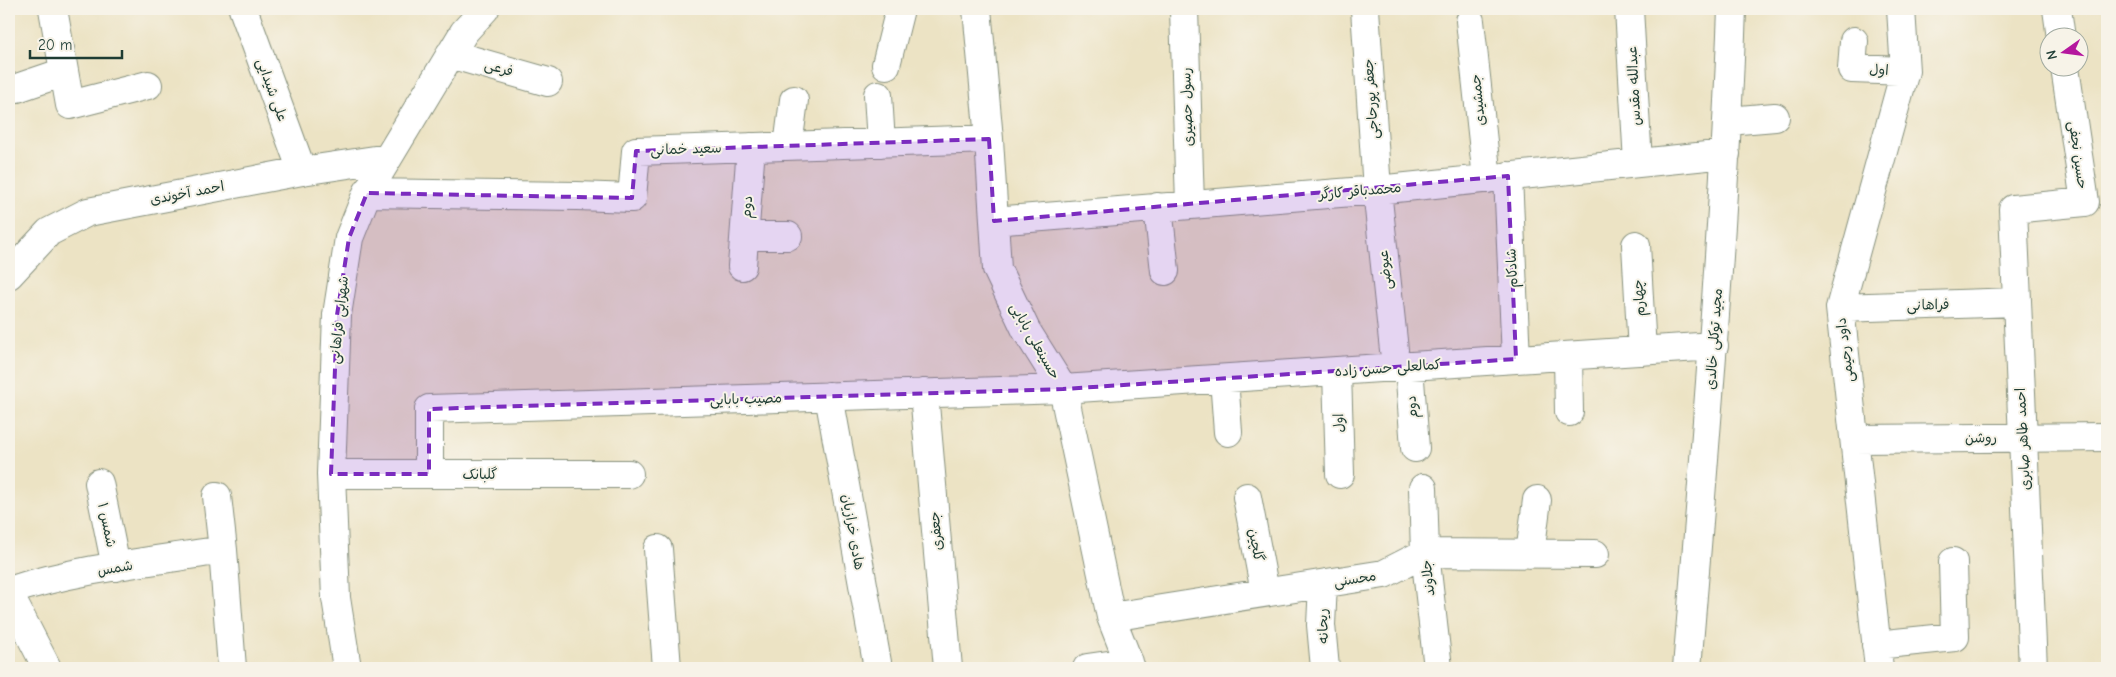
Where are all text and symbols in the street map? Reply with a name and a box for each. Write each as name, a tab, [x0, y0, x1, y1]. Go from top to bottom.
scale bar	[30, 28, 122, 60]
north arrow	[2038, 28, 2088, 78]
text: 20 m	[38, 36, 72, 54]
street label: عبدالله مقدس	[1623, 46, 1645, 126]
text: N	[2043, 49, 2061, 62]
street label: علی شیدایی	[253, 56, 291, 124]
street label: فرعی	[483, 56, 515, 80]
street label: جعفر پورحاجی	[1360, 58, 1383, 140]
street label: اول	[1869, 61, 1889, 79]
street label: رسول حصیری	[1177, 67, 1197, 147]
street label: جمشیدی	[1467, 73, 1489, 127]
street label: حسین نجفی	[2065, 120, 2091, 190]
street label: سعید خمانی	[650, 139, 722, 159]
street label: احمد آخوندی	[148, 177, 226, 209]
street label: محمدباقر کارگر	[1317, 179, 1402, 203]
street label: دوم	[738, 195, 758, 219]
street label: شادکام	[1502, 248, 1524, 288]
street label: عیوضی	[1374, 249, 1396, 291]
street label: شهرابی فراهانی	[326, 275, 352, 365]
street label: چهارم	[1629, 279, 1651, 317]
street label: مجید توکلی خالدی	[1702, 288, 1726, 390]
street label: فراهانی	[1906, 296, 1950, 314]
street label: حسینعلی بابایی	[1006, 300, 1064, 382]
street label: داود رحیمی	[1833, 317, 1857, 383]
street label: کمالعلی حسن زاده	[1334, 356, 1442, 380]
street label: احمد طاهر صابری	[2012, 387, 2034, 491]
street label: مصیب بابایی	[710, 389, 782, 409]
street label: دوم	[1403, 395, 1423, 419]
street label: اول	[1330, 413, 1348, 433]
street label: روشن	[1965, 429, 1997, 447]
street label: گلبانک	[463, 466, 497, 483]
street label: هادی خرازیان	[838, 493, 868, 571]
street label: شمس ۱	[94, 501, 120, 549]
street label: جعفری	[926, 511, 946, 551]
street label: گلچین	[1244, 527, 1268, 563]
street label: شمس	[96, 557, 134, 579]
street label: جلاوند	[1418, 559, 1438, 597]
street label: محسنی	[1333, 567, 1377, 591]
street label: ریحانه	[1314, 608, 1332, 644]

